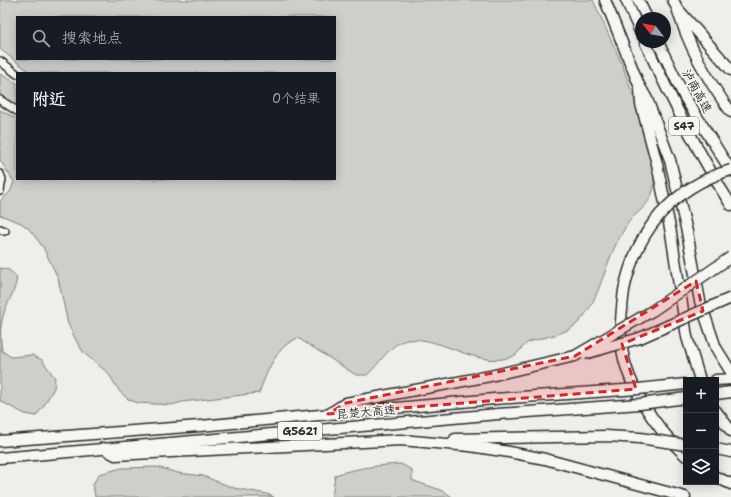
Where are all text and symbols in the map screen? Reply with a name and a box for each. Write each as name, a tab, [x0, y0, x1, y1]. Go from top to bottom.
north arrow	[635, 12, 671, 48]
search box	[16, 16, 336, 60]
icon: search	[30, 27, 52, 49]
text: 搜索地点	[62, 28, 122, 48]
street label: 泸南高速	[678, 66, 716, 116]
text: 附近	[32, 88, 66, 110]
text: 0个结果	[272, 90, 320, 107]
road number: S47	[669, 117, 699, 135]
map controls	[683, 377, 719, 485]
button: +	[683, 377, 719, 413]
street label: 昆楚大高速	[335, 401, 397, 423]
button: −	[683, 413, 719, 449]
road number: G5621	[278, 422, 322, 440]
button: layers	[683, 449, 719, 485]

